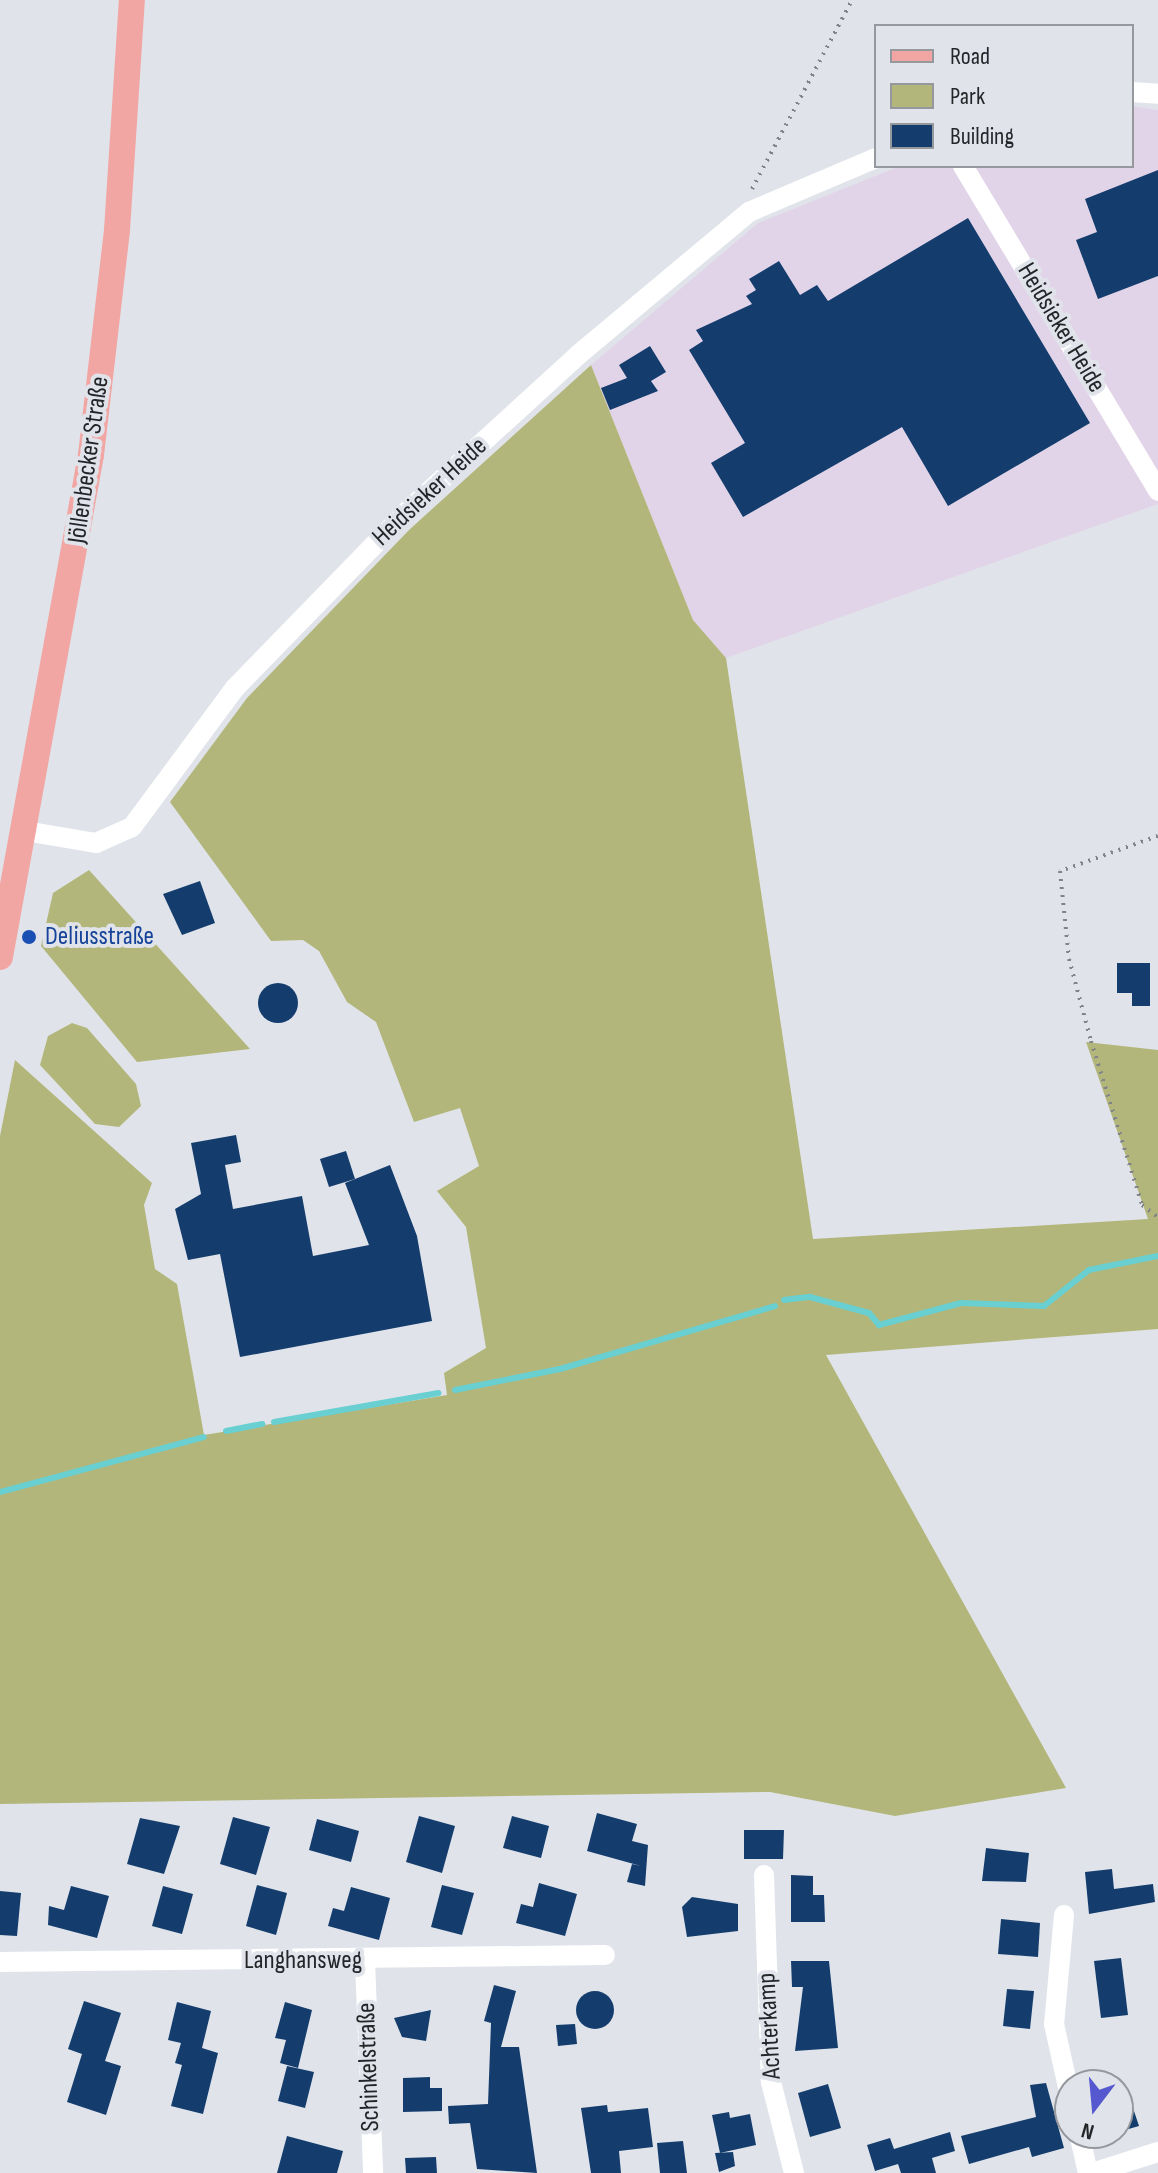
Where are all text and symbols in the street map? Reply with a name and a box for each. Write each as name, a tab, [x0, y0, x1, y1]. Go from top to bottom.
legend	[874, 24, 1134, 168]
text: Road	[950, 42, 990, 71]
text: Park	[950, 82, 985, 111]
text: Building	[950, 122, 1014, 151]
street label: Heidsieker Heide	[1010, 258, 1112, 398]
street label: Jöllenbecker Straße	[62, 375, 116, 545]
street label: Heidsieker Heide	[366, 431, 494, 553]
place label: Deliusstraße	[45, 921, 154, 953]
marker: Deliusstraße	[20, 928, 38, 946]
street label: Langhansweg	[244, 1945, 362, 1977]
street label: Achterkamp	[752, 1972, 788, 2080]
street label: Schinkelstraße	[351, 2002, 387, 2132]
north arrow	[1054, 2069, 1134, 2149]
text: N	[1078, 2116, 1097, 2145]

